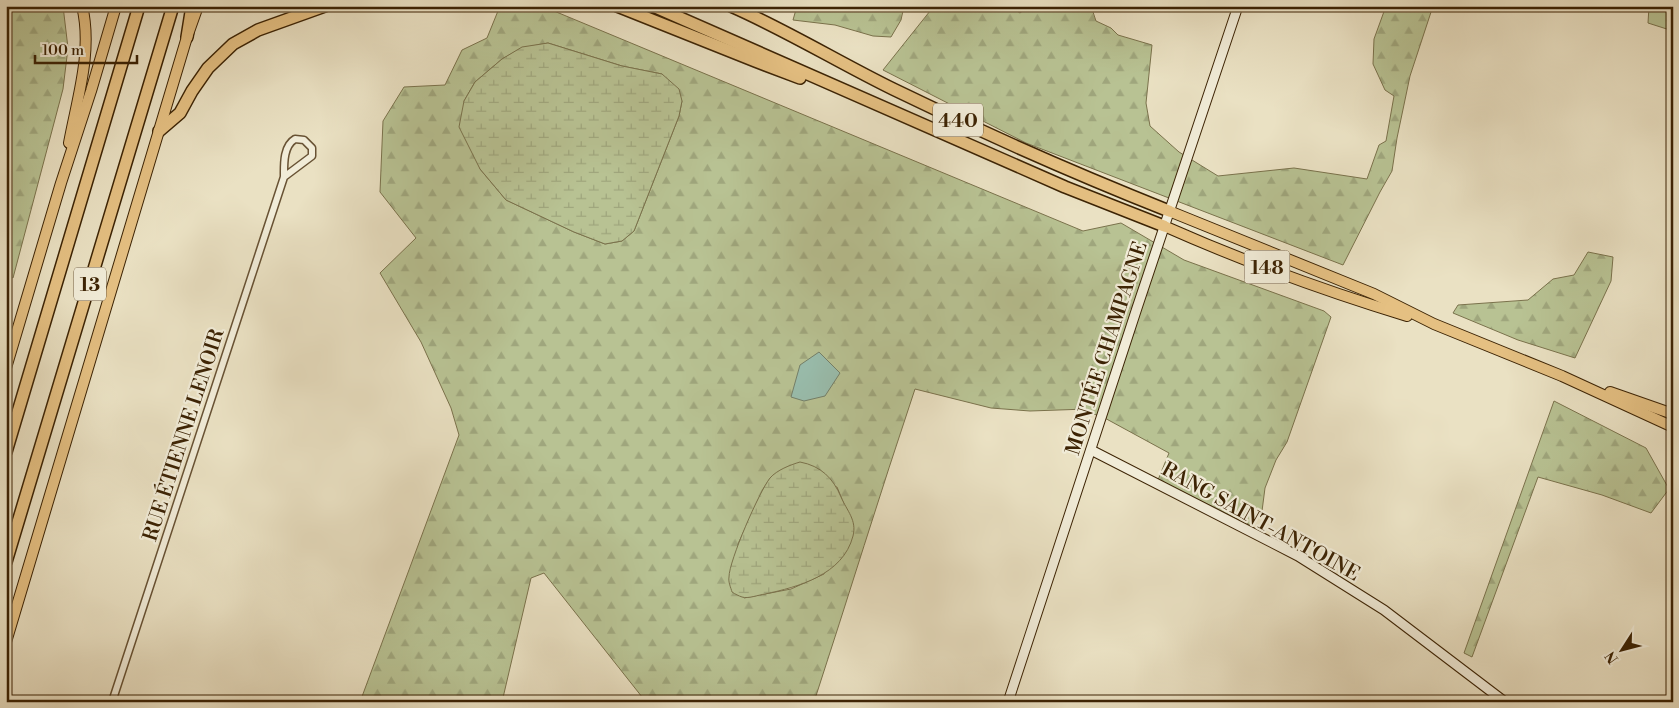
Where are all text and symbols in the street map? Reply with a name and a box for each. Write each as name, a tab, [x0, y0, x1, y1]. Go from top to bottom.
scale bar	[35, 32, 138, 64]
text: 100 m	[42, 41, 84, 60]
road number: 440	[933, 104, 983, 136]
street label: MONTÉE CHAMPAGNE	[1060, 238, 1154, 458]
road number: 148	[1244, 250, 1290, 284]
road number: 13	[74, 268, 106, 300]
street label: RUE ÉTIENNE LENOIR	[137, 325, 231, 545]
street label: RANG SAINT-ANTOINE	[1157, 457, 1364, 587]
north arrow	[1596, 626, 1646, 676]
text: N	[1602, 647, 1623, 667]

